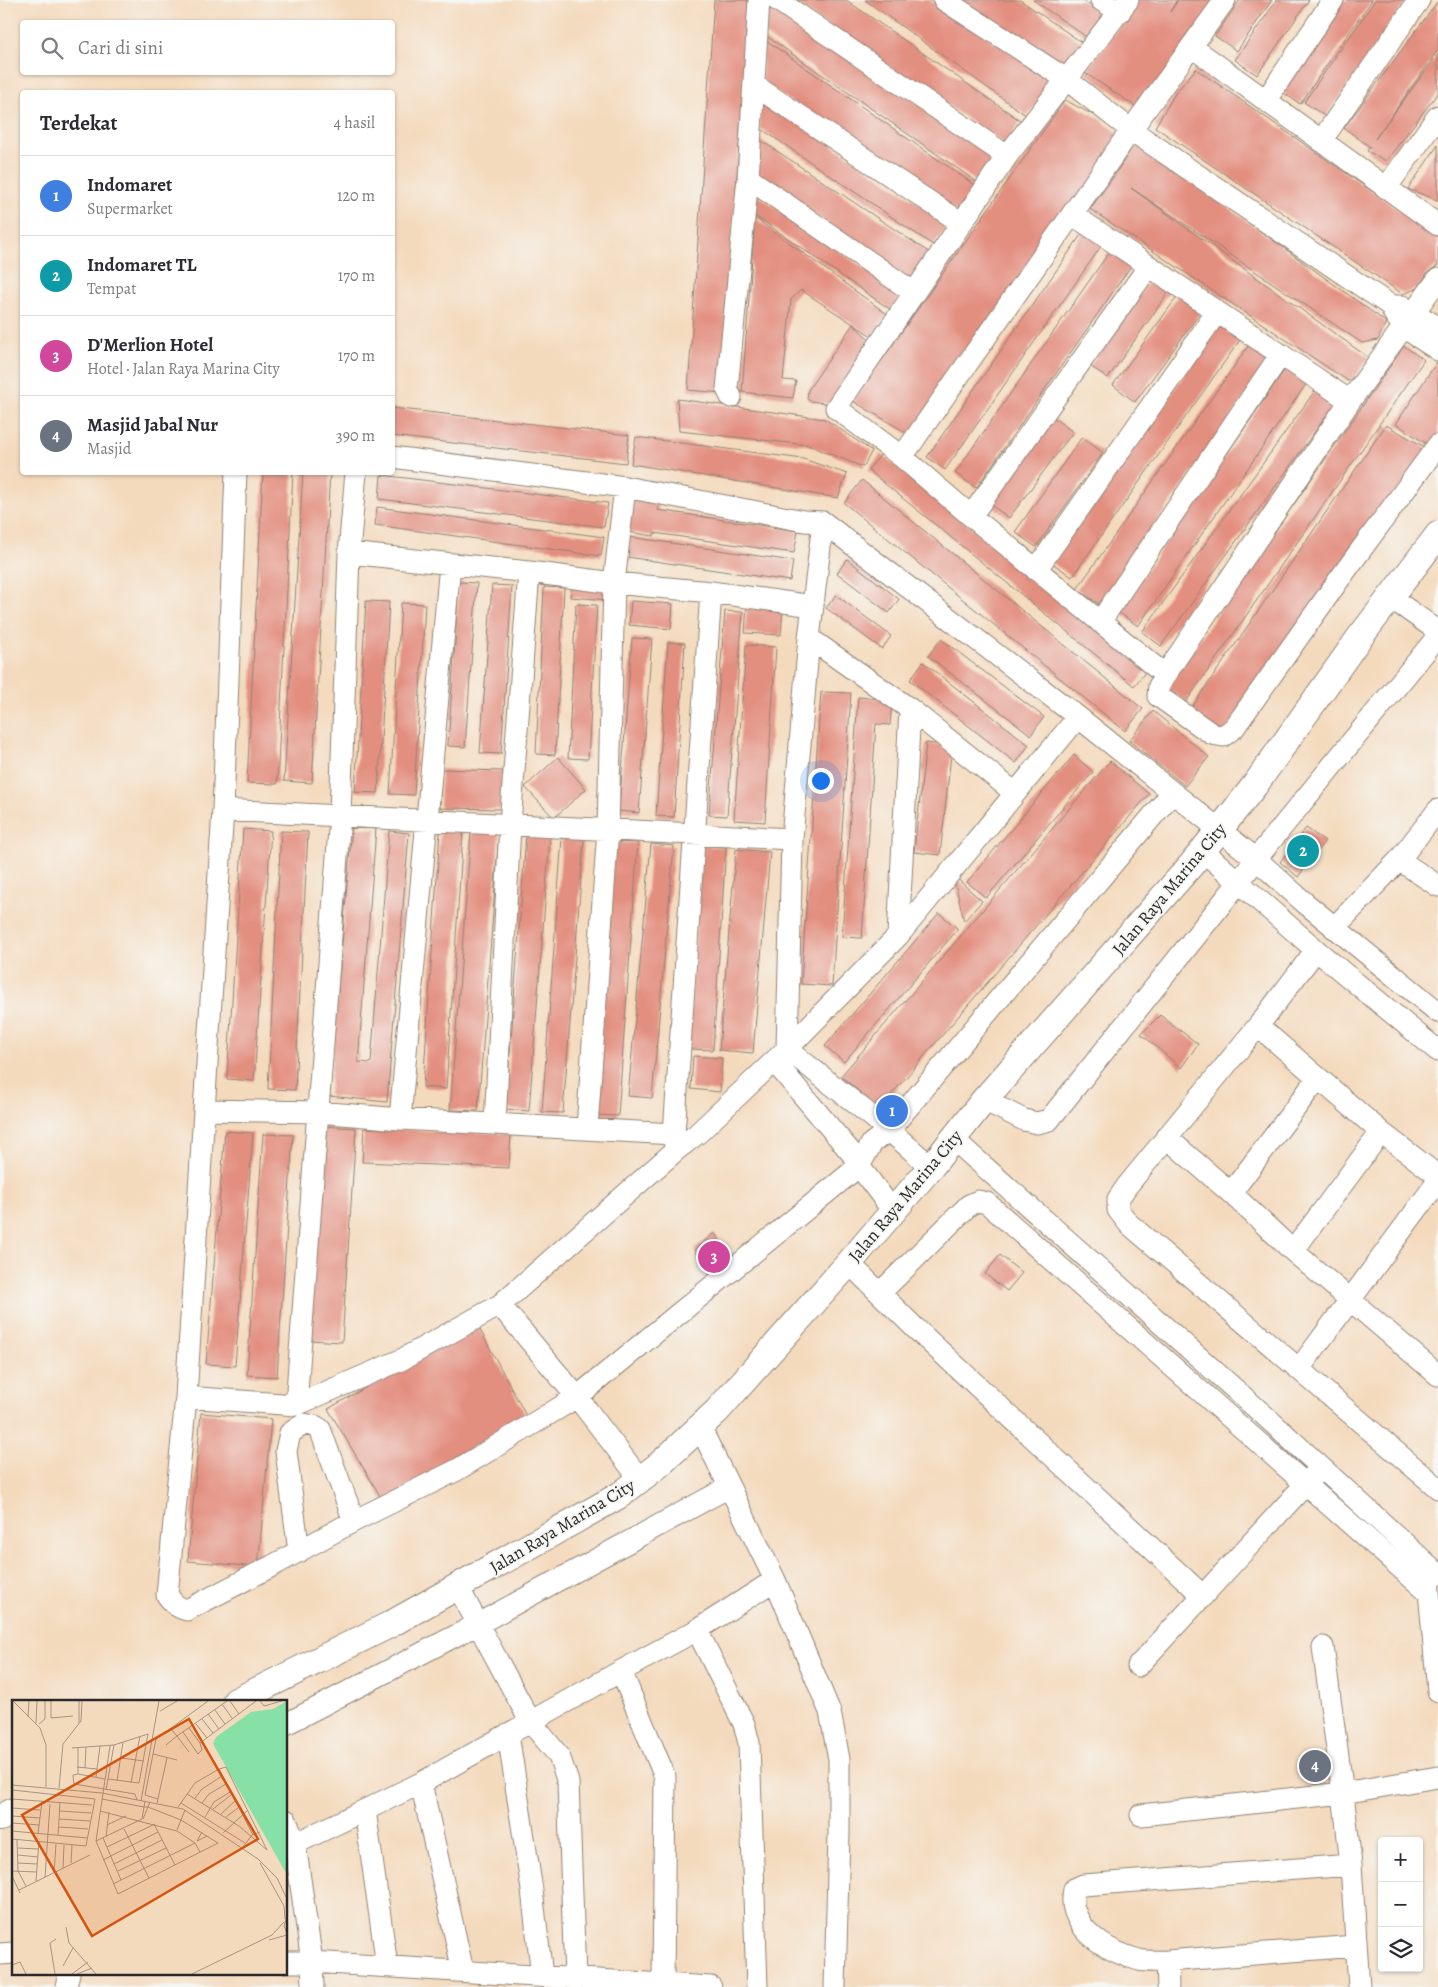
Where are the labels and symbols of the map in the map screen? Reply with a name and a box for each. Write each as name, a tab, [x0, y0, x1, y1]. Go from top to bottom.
your location	[808, 768, 834, 794]
street label: Jalan Raya Marina City	[1107, 817, 1232, 960]
pin: 2	[1287, 832, 1319, 870]
pin: 1	[876, 1092, 908, 1130]
street label: Jalan Raya Marina City	[843, 1124, 968, 1267]
pin: 3	[698, 1238, 730, 1276]
street label: Jalan Raya Marina City	[485, 1473, 640, 1579]
inset map	[12, 1700, 288, 1974]
pin: 4	[1299, 1747, 1331, 1785]

